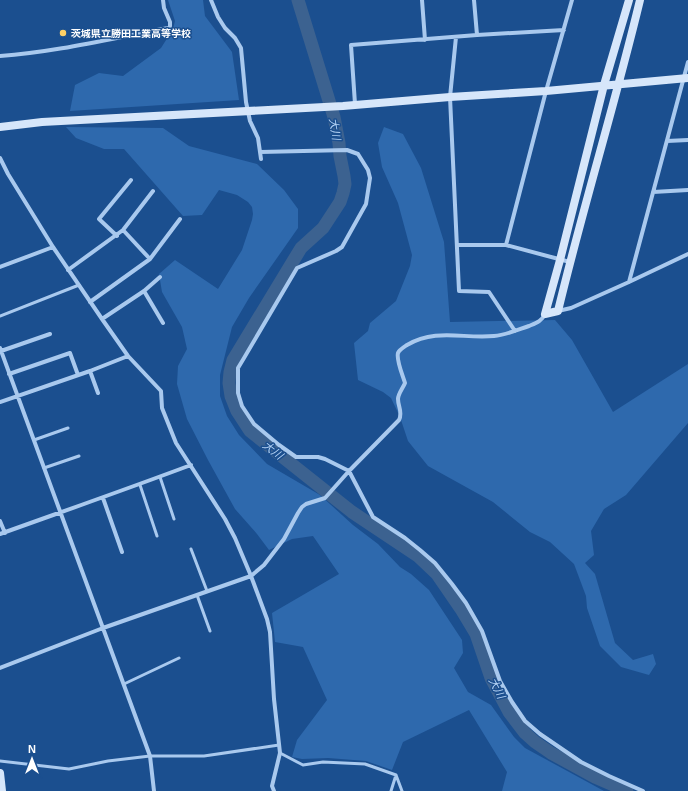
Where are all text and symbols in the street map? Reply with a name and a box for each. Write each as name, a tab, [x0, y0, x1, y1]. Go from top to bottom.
marker: 茨城県立勝田工業高等学校	[58, 28, 68, 38]
place label: 茨城県立勝田工業高等学校	[71, 28, 191, 39]
water label: 大川	[327, 117, 343, 142]
water label: 大川	[261, 438, 286, 462]
water label: 大川	[487, 675, 508, 701]
north arrow	[12, 739, 52, 779]
text: N	[28, 743, 36, 755]

